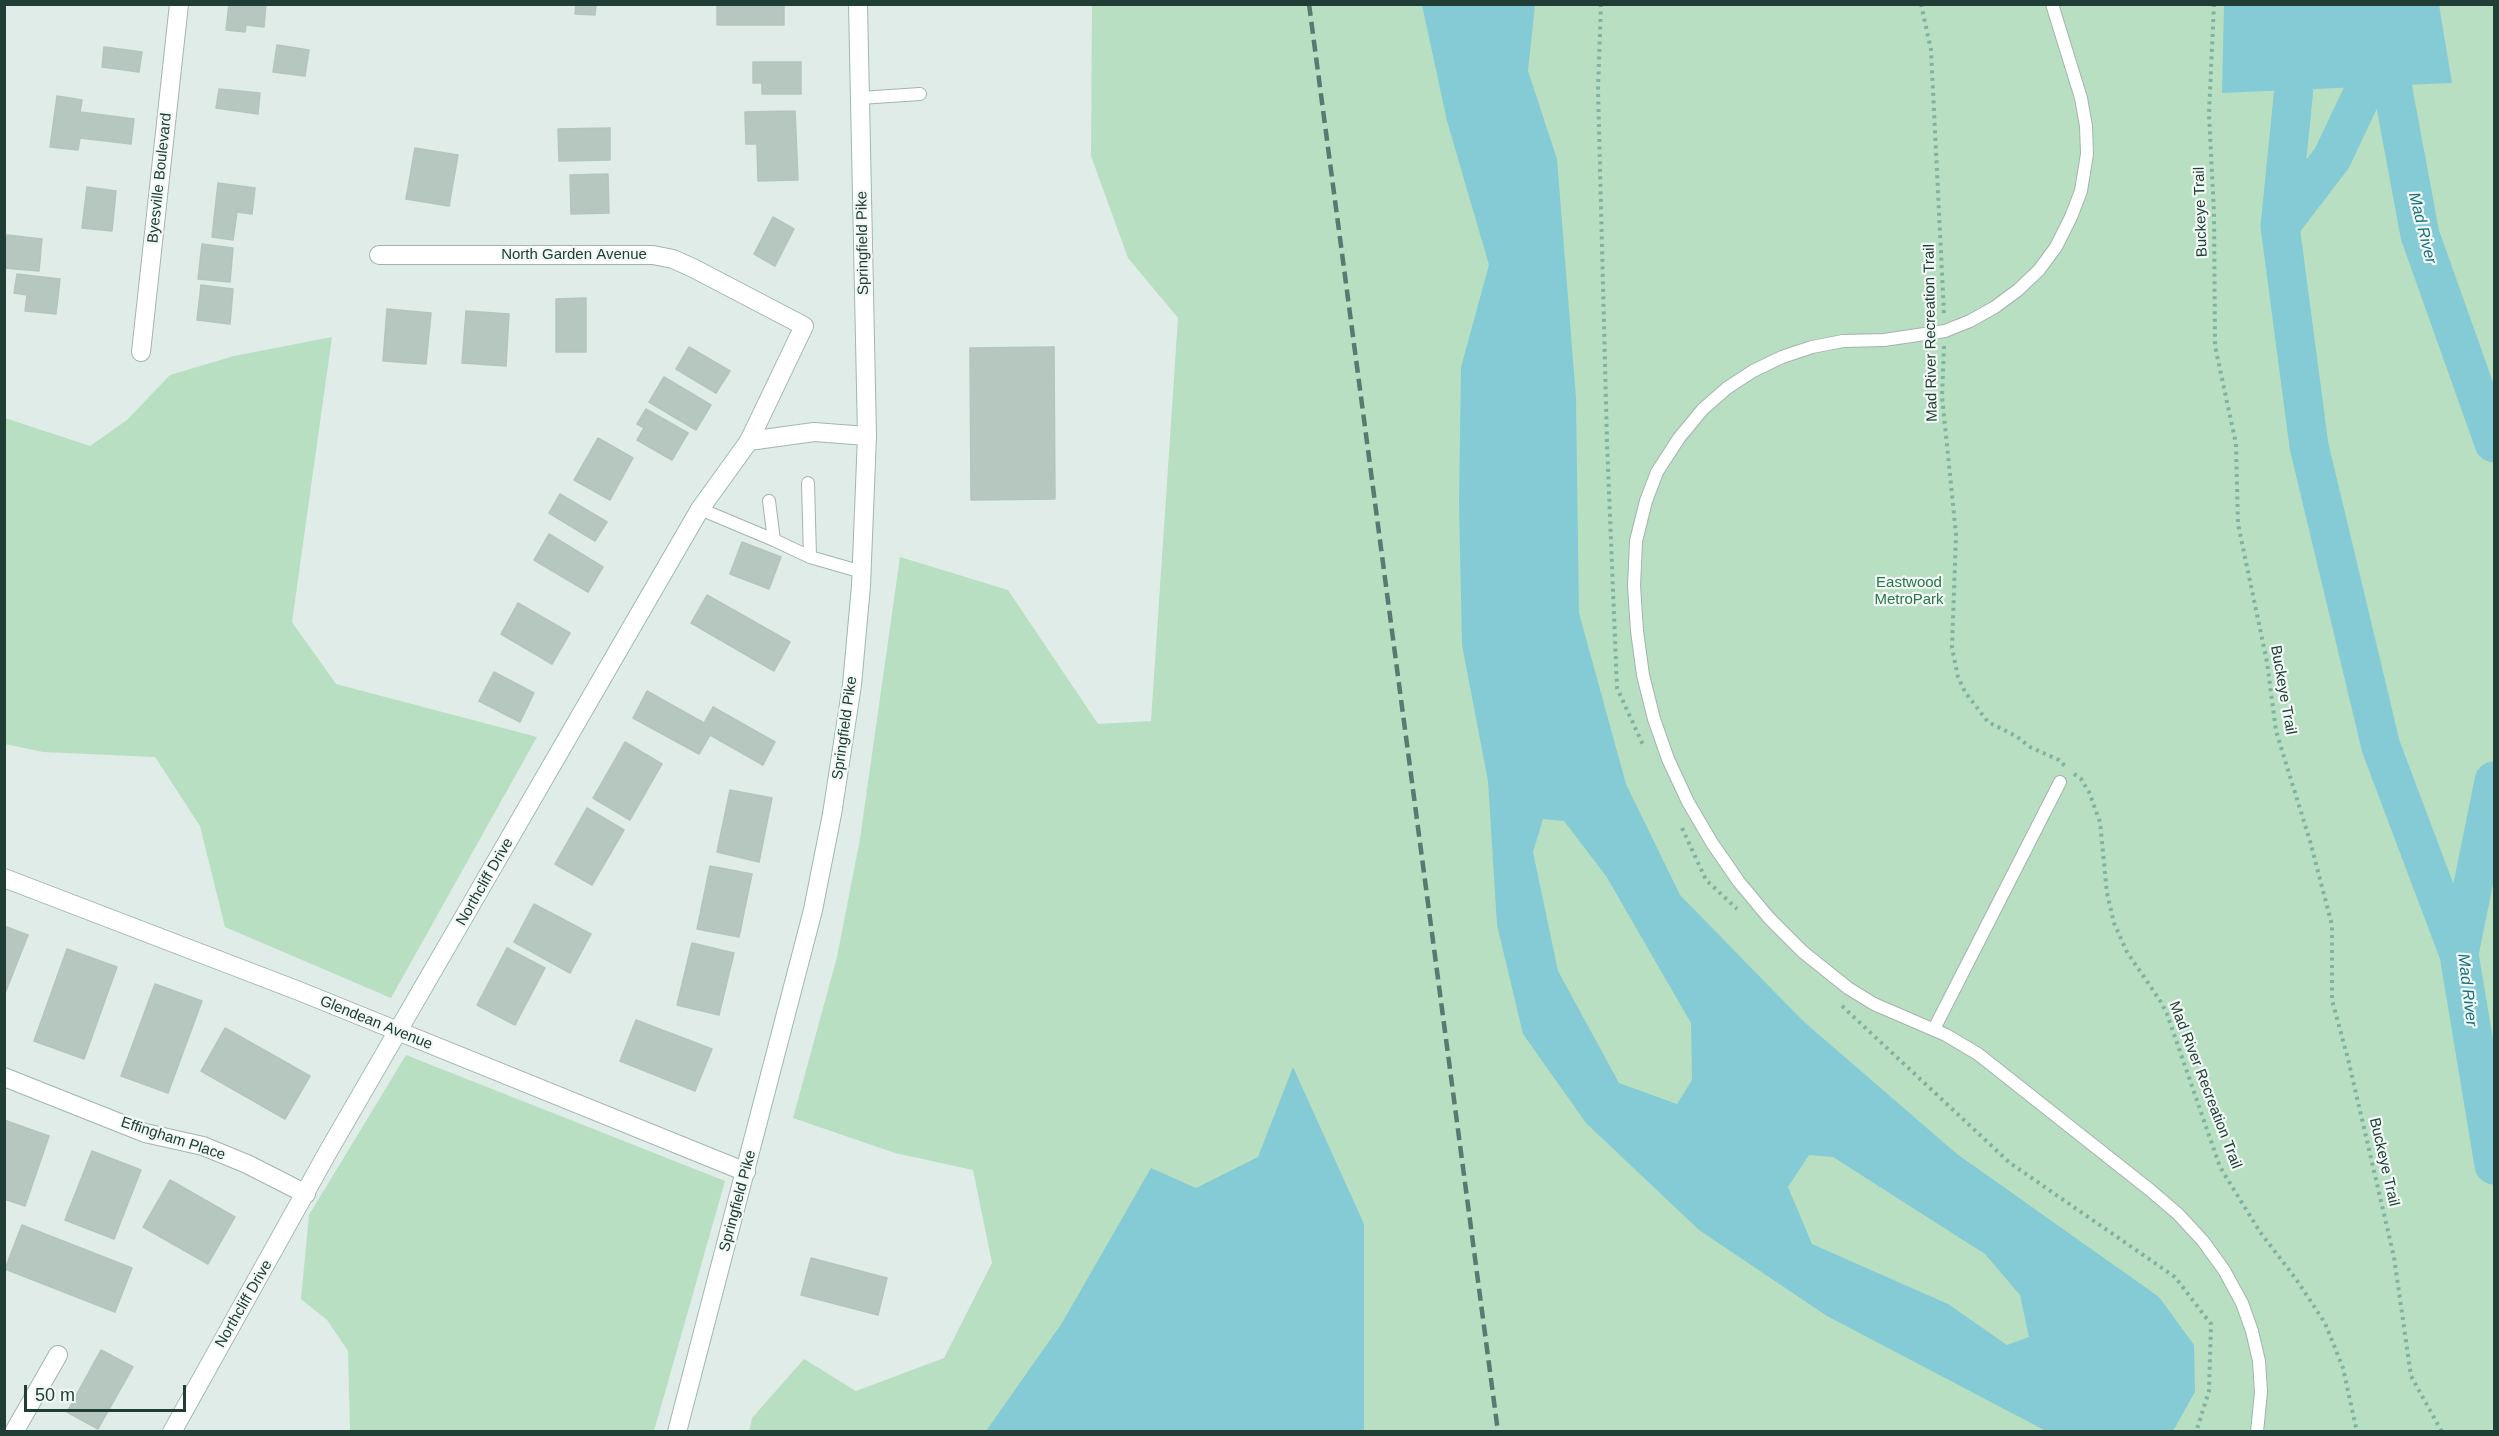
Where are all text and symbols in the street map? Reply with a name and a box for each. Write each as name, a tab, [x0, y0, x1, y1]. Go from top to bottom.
street label: Byesville Boulevard	[144, 112, 176, 244]
street label: Buckeye Trail	[2190, 167, 2212, 257]
water label: Mad River	[2404, 190, 2440, 266]
street label: Springfield Pike	[853, 191, 873, 295]
street label: Mad River Recreation Trail	[1920, 244, 1942, 422]
street label: North Garden Avenue	[501, 246, 647, 264]
park label: Eastwood MetroPark	[1874, 574, 1944, 609]
street label: Buckeye Trail	[2266, 644, 2300, 736]
street label: Springfield Pike	[829, 675, 861, 781]
street label: Northcliff Drive	[453, 835, 517, 929]
water label: Mad River	[2453, 953, 2481, 1027]
street label: Glendean Avenue	[317, 992, 435, 1054]
street label: Mad River Recreation Trail	[2165, 999, 2245, 1171]
street label: Effingham Place	[118, 1114, 228, 1164]
street label: Buckeye Trail	[2365, 1116, 2403, 1208]
street label: Springfield Pike	[716, 1148, 760, 1254]
street label: Northcliff Drive	[212, 1257, 276, 1351]
scale bar	[27, 1373, 189, 1411]
text: 50 m	[35, 1385, 75, 1405]

